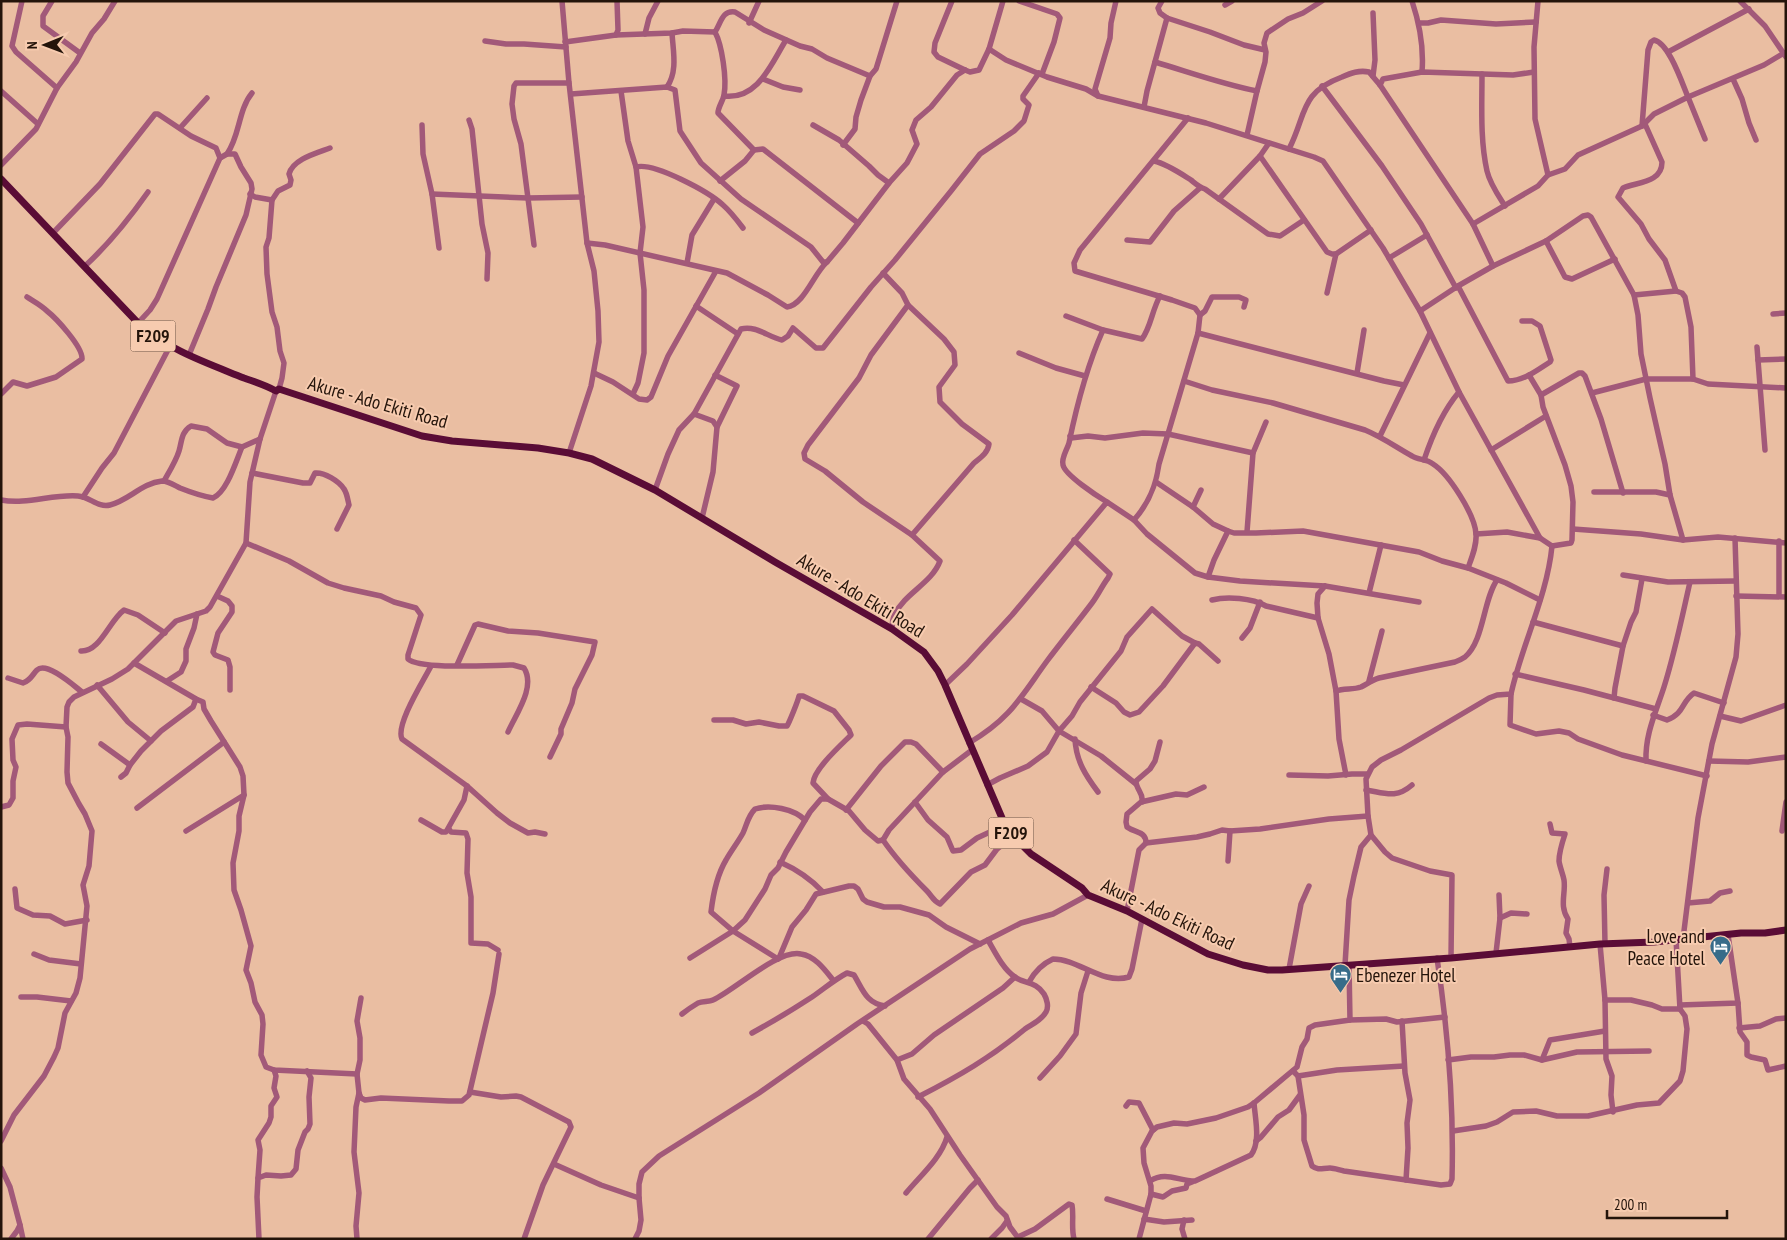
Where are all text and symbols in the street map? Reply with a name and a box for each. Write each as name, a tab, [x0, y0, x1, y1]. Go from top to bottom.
north arrow	[20, 20, 70, 70]
text: N	[23, 41, 41, 49]
road number: F209	[130, 321, 176, 352]
street label: Akure - Ado Ekiti Road	[305, 371, 451, 433]
street label: Akure - Ado Ekiti Road	[793, 548, 929, 642]
road number: F209	[988, 818, 1034, 848]
street label: Akure - Ado Ekiti Road	[1098, 873, 1238, 955]
place label: Love and Peace Hotel	[1627, 924, 1706, 970]
hotel icon: Love and Peace Hotel	[1709, 935, 1733, 966]
hotel icon: Ebenezer Hotel	[1328, 963, 1352, 994]
place label: Ebenezer Hotel	[1356, 963, 1456, 987]
scale bar	[1607, 1188, 1727, 1220]
text: 200 m	[1614, 1195, 1647, 1214]

